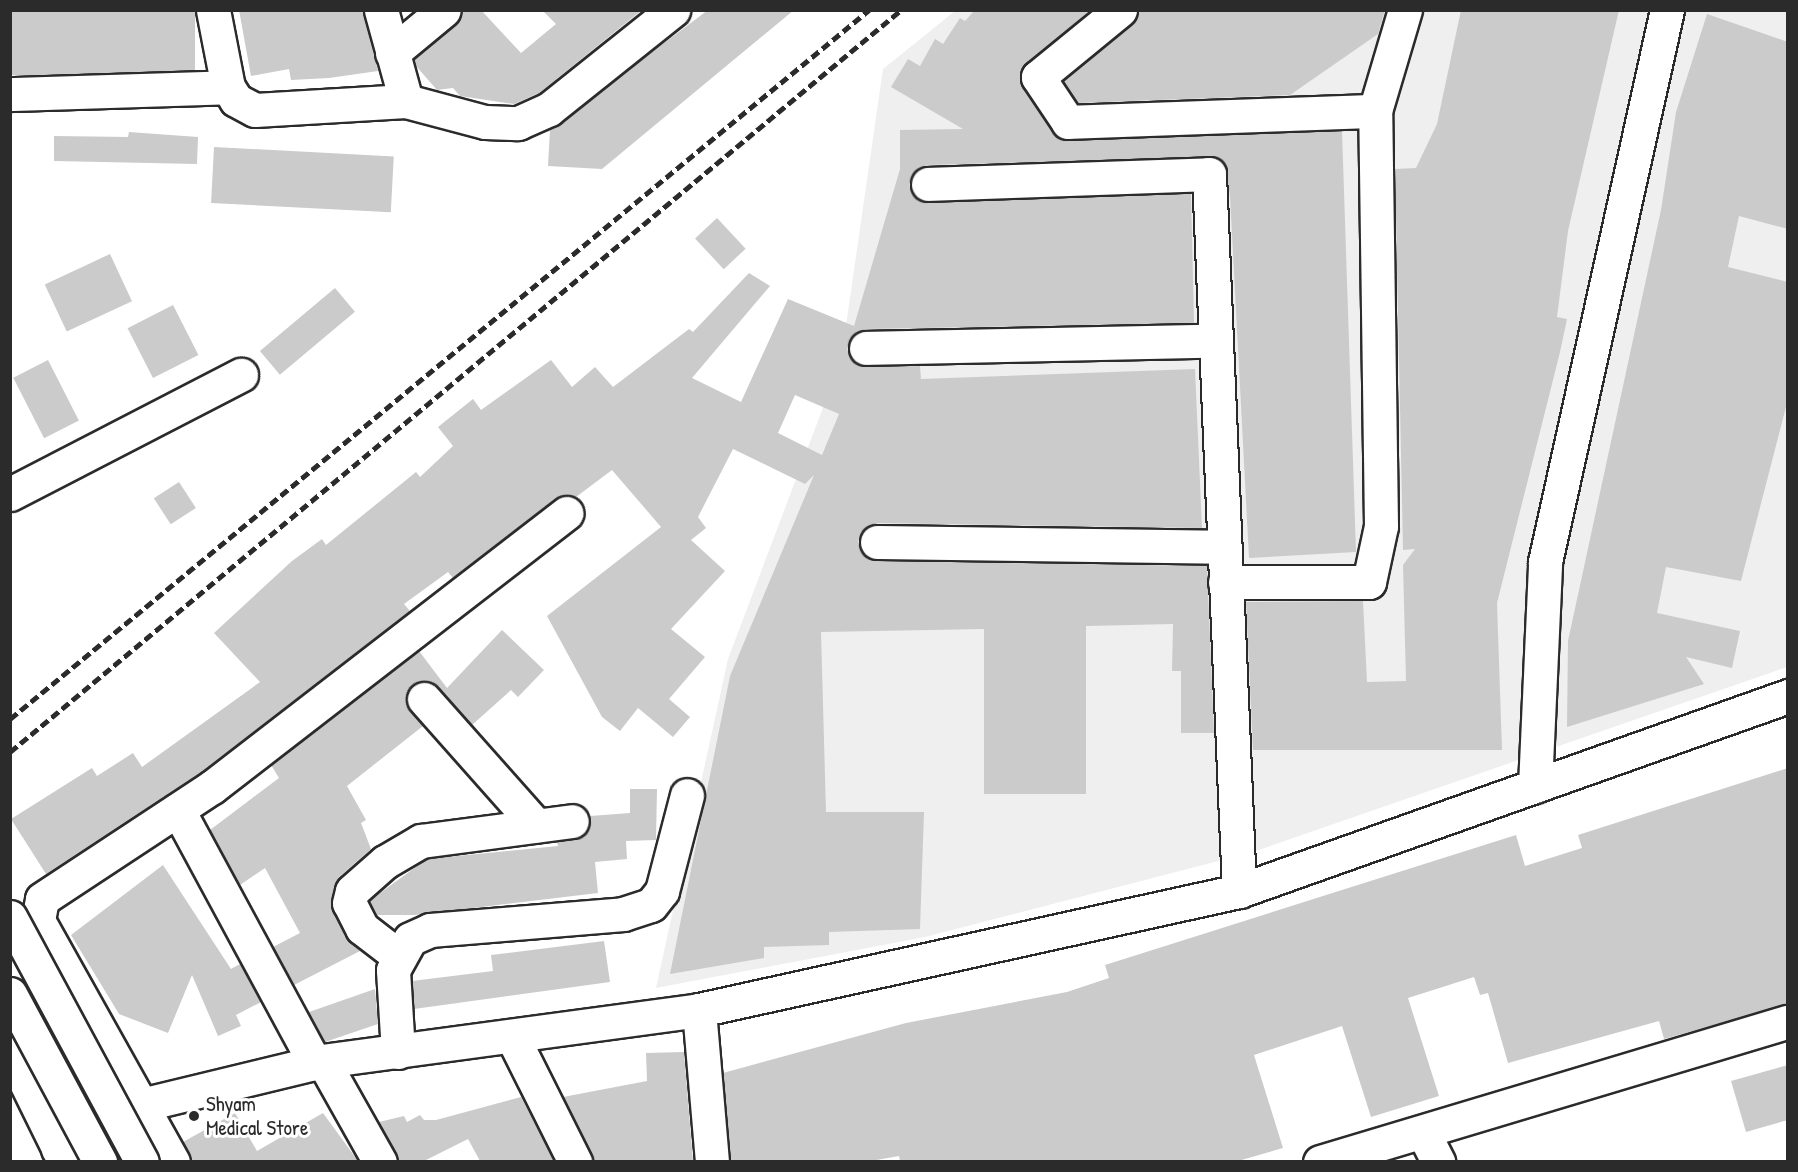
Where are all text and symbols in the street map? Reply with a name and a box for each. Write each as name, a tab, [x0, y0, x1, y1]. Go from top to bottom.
place label: Shyam Medical Store	[206, 1091, 308, 1141]
marker: Shyam Medical Store	[187, 1109, 201, 1123]

